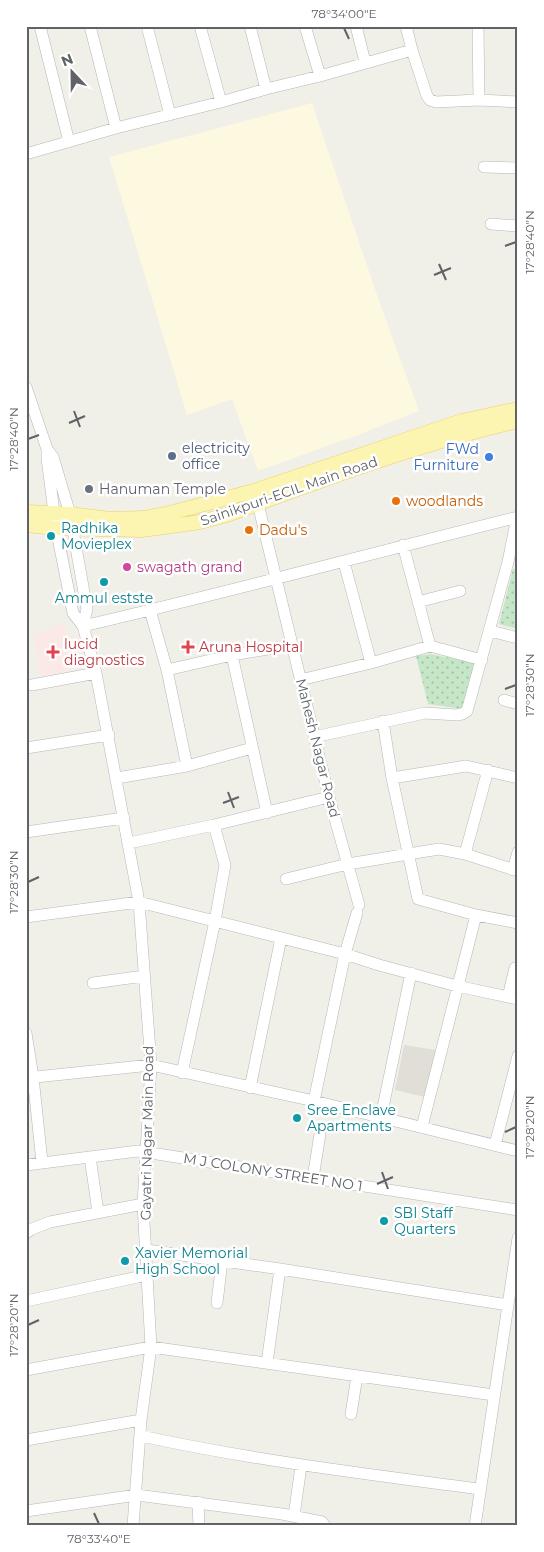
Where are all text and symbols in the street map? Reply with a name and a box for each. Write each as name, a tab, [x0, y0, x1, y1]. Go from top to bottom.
text: 78°34'00"E	[311, 6, 377, 21]
north arrow	[48, 48, 98, 98]
text: N	[59, 49, 76, 70]
text: 17°28'40"N	[522, 210, 537, 274]
text: 17°28'40"N	[6, 407, 21, 471]
place label: electricity office	[182, 439, 250, 473]
place label: FWd Furniture	[413, 440, 479, 474]
marker: electricity office	[166, 450, 178, 462]
marker: FWd Furniture	[483, 451, 495, 463]
street label: Sainikpuri-ECIL Main Road	[198, 452, 380, 530]
place label: Hanuman Temple	[99, 480, 226, 498]
marker: Hanuman Temple	[83, 483, 95, 495]
place label: woodlands	[406, 492, 483, 510]
marker: woodlands	[390, 495, 402, 507]
place label: Radhika Movieplex	[61, 519, 132, 553]
place label: Dadu's	[259, 521, 308, 539]
marker: Dadu's	[243, 524, 255, 536]
marker: Radhika Movieplex	[45, 530, 57, 542]
place label: swagath grand	[137, 558, 243, 576]
marker: swagath grand	[121, 561, 133, 573]
marker: Ammul estste	[98, 576, 110, 588]
place label: Ammul estste	[55, 589, 153, 607]
place label: lucid diagnostics	[64, 635, 145, 669]
place label: Aruna Hospital	[199, 638, 303, 656]
marker: Aruna Hospital	[181, 640, 195, 654]
marker: lucid diagnostics	[46, 645, 60, 659]
text: 17°28'30"N	[522, 653, 537, 717]
street label: Mahesh Nagar Road	[292, 676, 344, 820]
text: 17°28'30"N	[6, 850, 21, 914]
street label: Gayatri Nagar Main Road	[136, 1045, 158, 1221]
text: 17°28'20"N	[522, 1095, 537, 1159]
place label: Sree Enclave Apartments	[307, 1101, 396, 1135]
marker: Sree Enclave Apartments	[291, 1112, 303, 1124]
street label: M J COLONY STREET NO 1	[182, 1149, 364, 1195]
place label: SBI Staff Quarters	[394, 1204, 456, 1238]
marker: SBI Staff Quarters	[378, 1215, 390, 1227]
place label: Xavier Memorial High School	[135, 1244, 248, 1278]
marker: Xavier Memorial High School	[119, 1255, 131, 1267]
text: 17°28'20"N	[6, 1293, 21, 1357]
text: 78°33'40"E	[67, 1531, 131, 1546]

